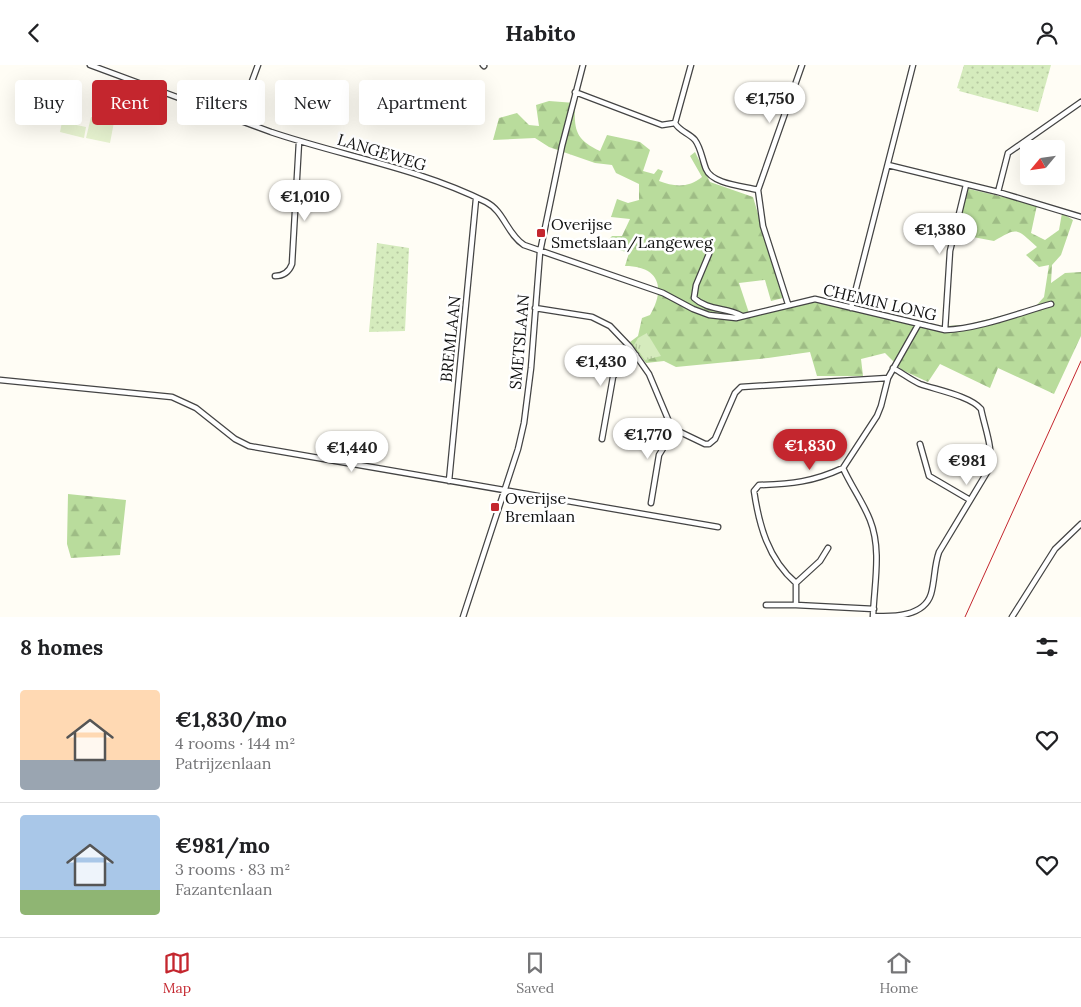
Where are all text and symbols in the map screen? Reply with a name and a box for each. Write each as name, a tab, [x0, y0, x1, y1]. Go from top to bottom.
icon: back	[20, 19, 48, 47]
text: Habito	[505, 19, 576, 47]
icon: person	[1033, 19, 1061, 47]
chip: Buy	[15, 80, 82, 125]
chip: Rent	[92, 80, 167, 125]
chip: Filters	[177, 80, 265, 125]
chip: New	[275, 80, 349, 125]
chip: Apartment	[359, 80, 485, 125]
pin: €1,750	[729, 82, 811, 124]
text: €1,750	[745, 88, 795, 108]
street label: LANGEWEG	[335, 129, 429, 175]
north arrow	[1020, 140, 1065, 185]
map controls	[1020, 140, 1065, 185]
pin: €1,010	[264, 179, 346, 222]
text: €1,010	[280, 186, 330, 206]
pin: €1,380	[899, 213, 981, 255]
place label: Overijse Smetslaan/Langeweg	[551, 214, 714, 253]
text: €1,380	[914, 219, 966, 239]
marker: Overijse Smetslaan/Langeweg	[535, 227, 547, 239]
street label: CHEMIN LONG	[821, 279, 939, 325]
street label: SMETSLAAN	[505, 294, 533, 390]
street label: BREMLAAN	[436, 295, 464, 383]
pin: €1,430	[560, 345, 642, 387]
text: €1,430	[575, 351, 627, 371]
pin: €1,770	[607, 417, 689, 460]
text: €1,770	[624, 424, 672, 444]
pin: €1,830	[769, 429, 851, 471]
pin: €1,440	[311, 431, 393, 473]
text: €1,830	[784, 435, 836, 455]
text: €1,440	[326, 437, 378, 457]
pin: €981	[937, 443, 997, 486]
text: €981	[948, 450, 986, 470]
place label: Overijse Bremlaan	[505, 488, 575, 526]
marker: Overijse Bremlaan	[489, 501, 501, 513]
icon: filters	[1033, 633, 1061, 661]
text: 8 homes	[20, 634, 103, 661]
text: €1,830/mo	[175, 706, 287, 733]
icon: home	[60, 710, 120, 770]
icon: heart	[1033, 726, 1061, 754]
text: 4 rooms · 144 m²	[175, 733, 295, 753]
text: Patrijzenlaan	[175, 753, 272, 773]
text: €981/mo	[175, 832, 270, 859]
icon: home	[60, 835, 120, 895]
icon: heart	[1033, 851, 1061, 879]
text: 3 rooms · 83 m²	[175, 859, 290, 879]
text: Fazantenlaan	[175, 879, 273, 899]
tab: Map	[163, 949, 191, 997]
tab: Saved	[516, 949, 554, 997]
tab: Home	[879, 949, 918, 997]

